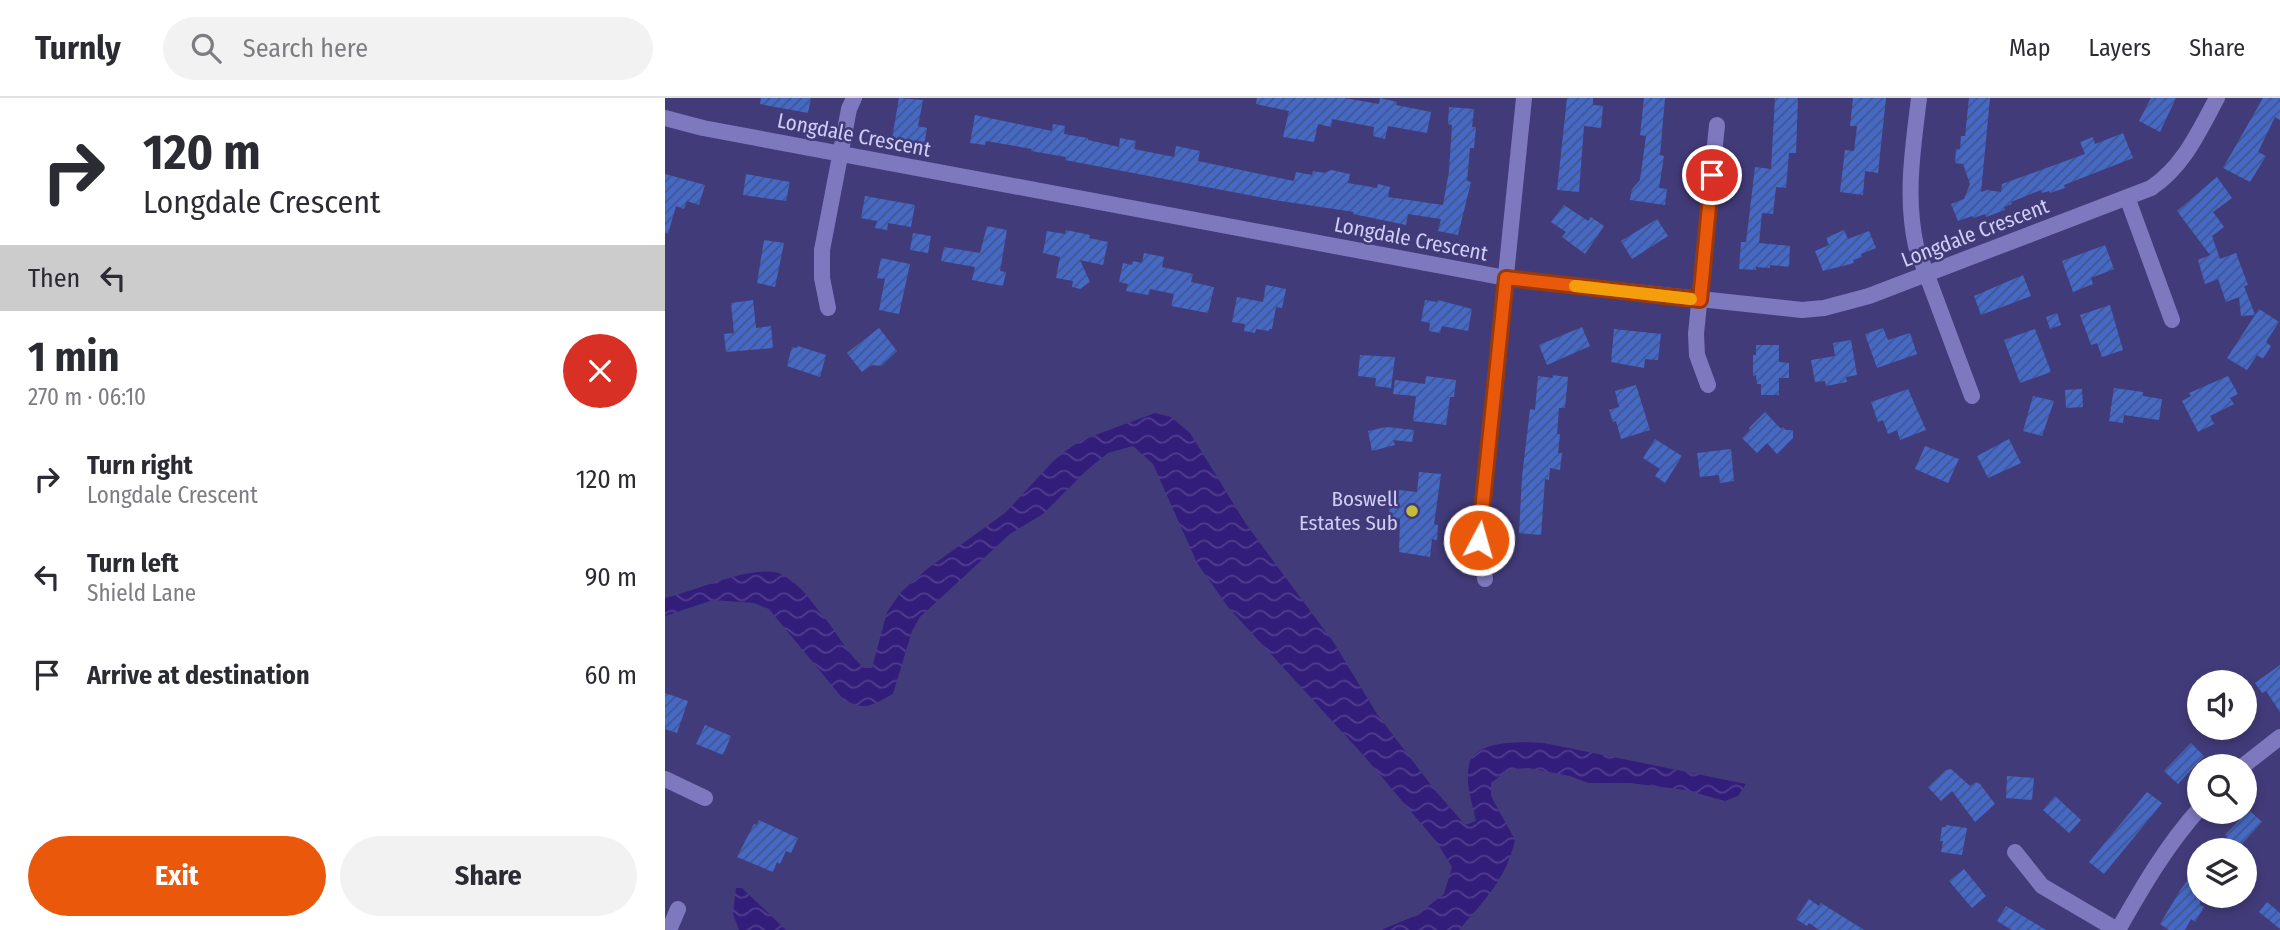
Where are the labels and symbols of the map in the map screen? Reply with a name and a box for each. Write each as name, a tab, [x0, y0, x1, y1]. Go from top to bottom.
street label: Longdale Crescent	[775, 107, 933, 163]
pin	[1682, 145, 1742, 205]
street label: Longdale Crescent	[1898, 193, 2053, 273]
street label: Longdale Crescent	[1332, 211, 1490, 267]
place label: Boswell Estates Sub	[1299, 486, 1398, 536]
marker: Boswell Estates Sub	[1404, 503, 1420, 519]
position arrow	[1442, 503, 1516, 577]

